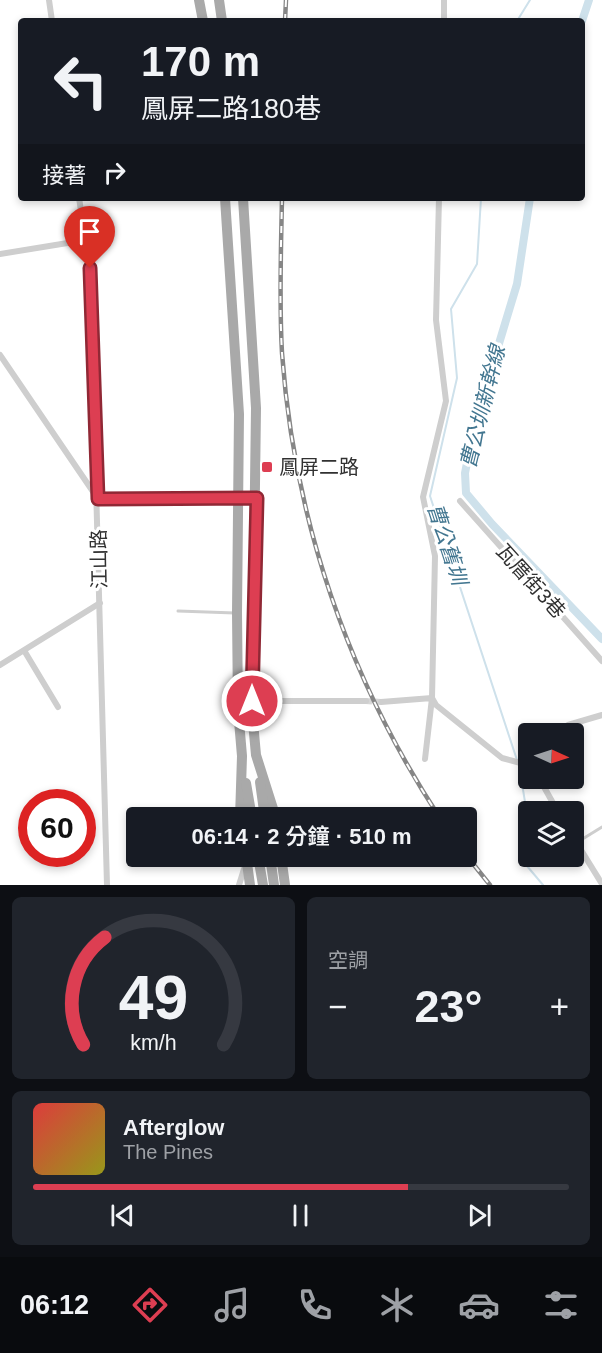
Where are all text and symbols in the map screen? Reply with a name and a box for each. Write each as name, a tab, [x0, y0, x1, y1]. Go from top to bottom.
text: 170 m	[141, 38, 260, 85]
icon: left	[42, 42, 120, 120]
text: 鳳屏二路180巷	[141, 94, 321, 124]
icon: right	[98, 156, 131, 189]
text: 接著	[42, 163, 86, 188]
pin	[64, 206, 115, 268]
icon: arrive	[73, 215, 106, 248]
water label: 曹公圳新幹線	[456, 341, 509, 471]
place label: 鳳屏二路	[279, 456, 359, 478]
marker: 鳳屏二路	[260, 460, 274, 474]
water label: 曹公舊圳	[424, 500, 472, 590]
street label: 江山路	[87, 529, 111, 589]
street label: 瓦厝街3巷	[492, 540, 570, 622]
position arrow	[220, 669, 284, 733]
north arrow	[518, 723, 584, 789]
map controls	[518, 723, 584, 867]
speed limit sign: 60	[18, 789, 96, 867]
button: layers	[518, 801, 584, 867]
text: 06:14 · 2 分鐘 · 510 m	[191, 824, 412, 849]
text: 空調	[328, 949, 368, 971]
text: 49	[119, 963, 188, 1032]
text: 23°	[414, 981, 483, 1032]
text: −	[328, 988, 347, 1025]
text: +	[550, 988, 569, 1025]
text: km/h	[130, 1031, 177, 1055]
text: Afterglow	[123, 1115, 224, 1140]
text: The Pines	[123, 1141, 213, 1163]
icon: previous	[106, 1199, 139, 1232]
icon: pause	[284, 1199, 317, 1232]
icon: next	[463, 1199, 496, 1232]
icon: directions	[129, 1284, 171, 1326]
icon: music	[211, 1284, 253, 1326]
icon: phone	[294, 1284, 336, 1326]
icon: climate	[376, 1284, 418, 1326]
icon: car	[458, 1284, 500, 1326]
icon: filters	[540, 1284, 582, 1326]
text: 06:12	[20, 1290, 89, 1320]

